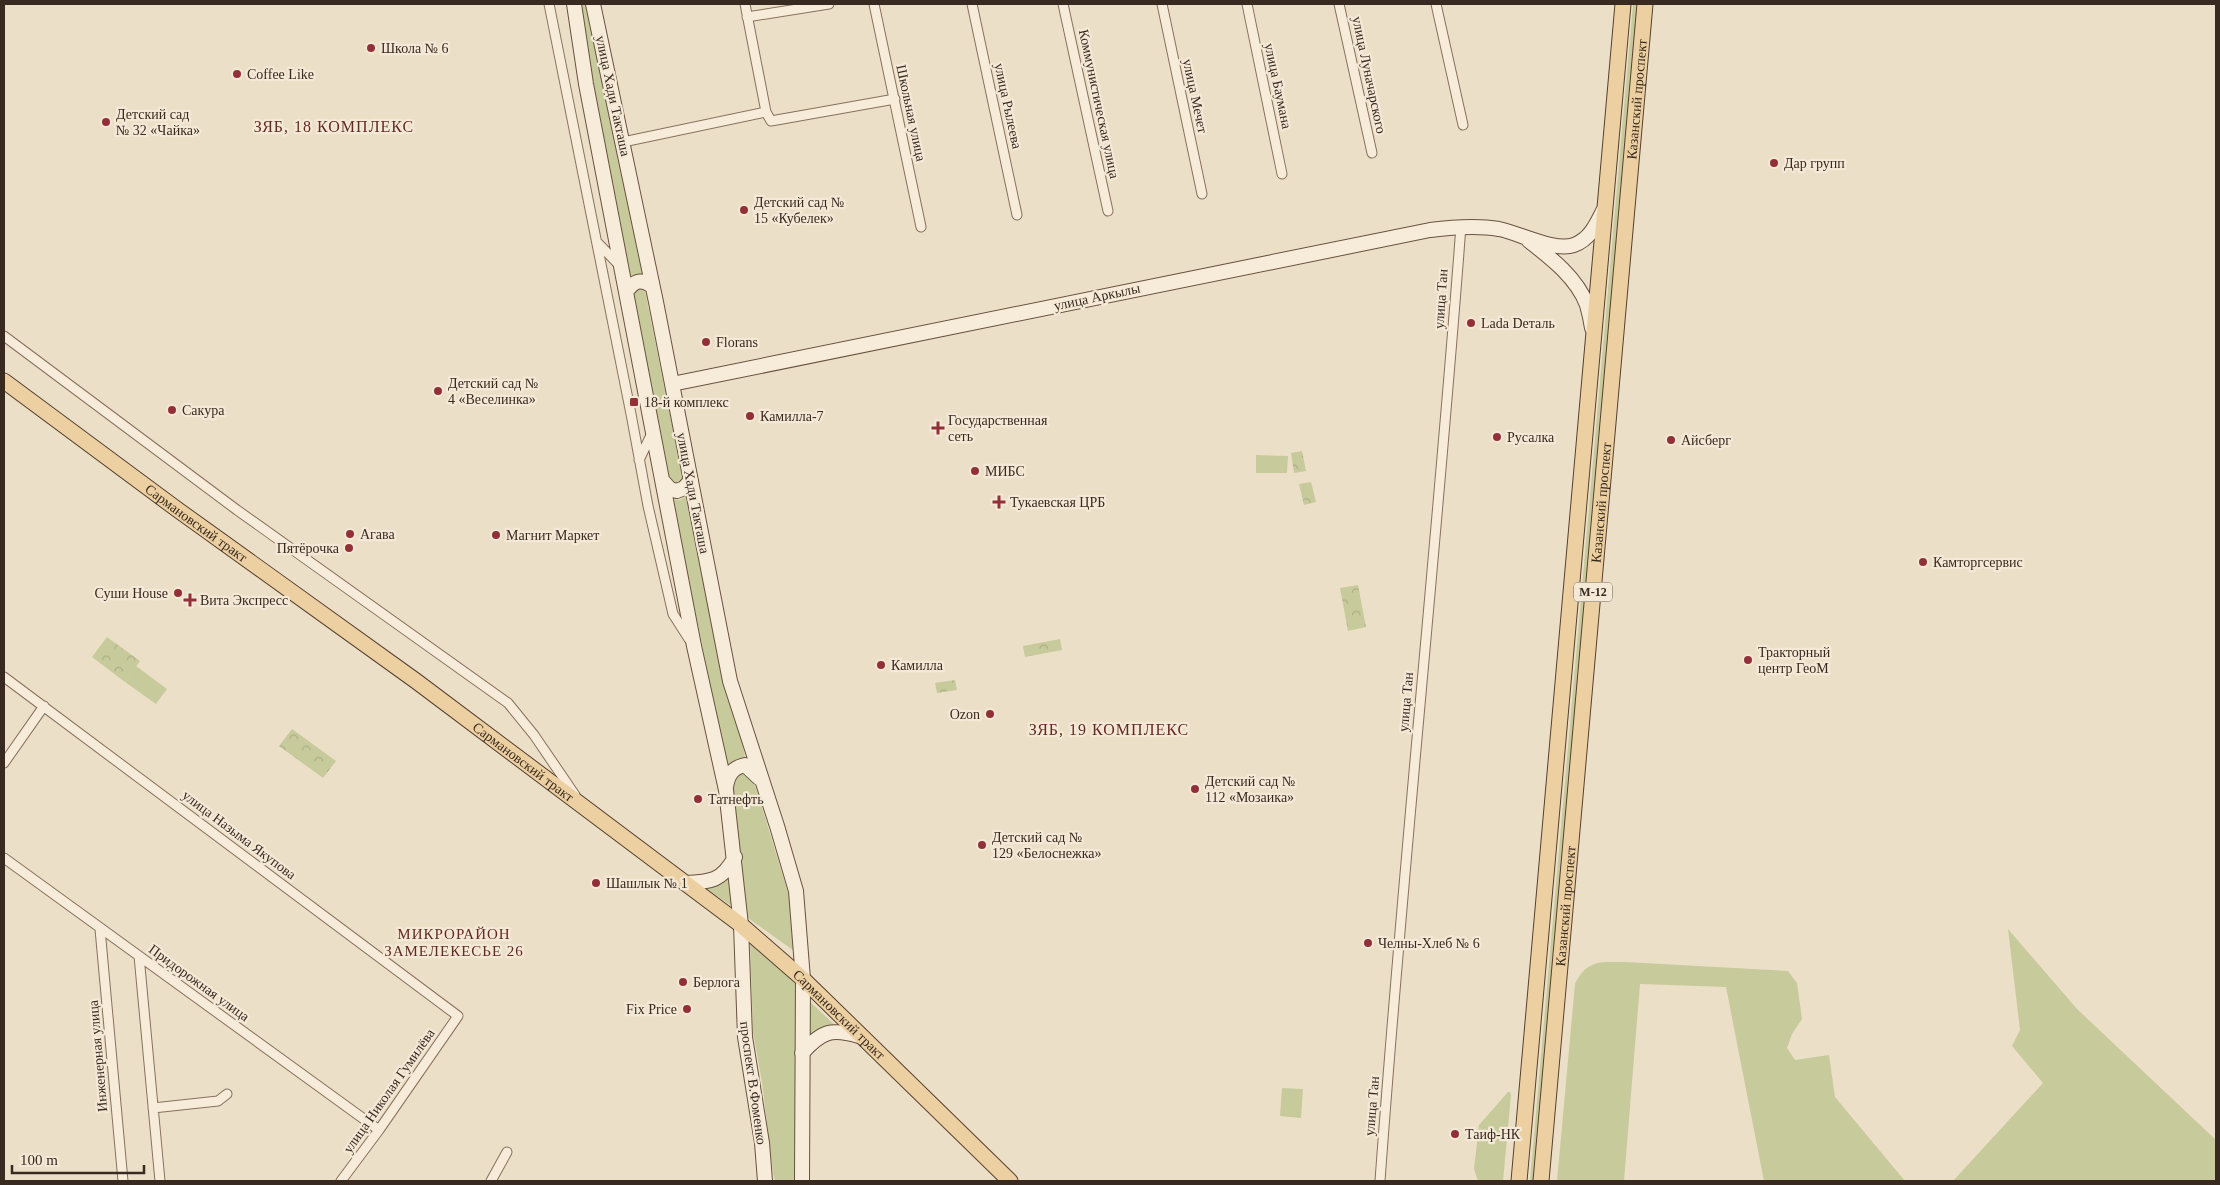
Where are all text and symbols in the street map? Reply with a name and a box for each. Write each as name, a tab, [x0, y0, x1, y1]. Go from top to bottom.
street label: улица Луначарского	[1349, 15, 1389, 135]
street label: Коммунистическая улица	[1076, 28, 1122, 181]
street label: улица Хади Такташа	[593, 34, 633, 159]
street label: Казанский проспект	[1624, 38, 1649, 160]
place label: Школа № 6	[381, 41, 449, 56]
marker: Школа № 6	[365, 42, 377, 54]
street label: улица Баумана	[1262, 42, 1295, 131]
street label: улица Мечет	[1180, 57, 1210, 135]
street label: улица Рылеева	[992, 62, 1025, 151]
street label: Школьная улица	[893, 63, 929, 164]
place label: Coffee Like	[247, 67, 314, 82]
marker: Coffee Like	[231, 68, 243, 80]
place label: Детский сад № 32 «Чайка»	[116, 107, 200, 138]
marker: Детский сад № 32 «Чайка»	[100, 116, 112, 128]
district label: ЗЯБ, 18 КОМПЛЕКС	[254, 118, 414, 135]
place label: Дар групп	[1784, 156, 1845, 171]
marker: Дар групп	[1768, 157, 1780, 169]
place label: Детский сад № 15 «Кубелек»	[754, 195, 844, 226]
marker: Детский сад № 15 «Кубелек»	[738, 204, 750, 216]
street label: улица Тан	[1431, 268, 1451, 329]
street label: улица Аркылы	[1053, 280, 1142, 313]
place label: Lada Dеталь	[1481, 316, 1555, 331]
marker: Lada Dеталь	[1465, 317, 1477, 329]
place label: Florans	[716, 335, 758, 350]
marker: Florans	[700, 336, 712, 348]
place label: Детский сад № 4 «Веселинка»	[448, 376, 538, 407]
marker: Детский сад № 4 «Веселинка»	[432, 385, 444, 397]
place label: 18-й комплекс	[644, 395, 729, 410]
marker: 18-й комплекс	[628, 396, 640, 408]
place label: Сакура	[182, 403, 225, 418]
marker: Сакура	[166, 404, 178, 416]
place label: Камилла-7	[760, 409, 824, 424]
marker: Камилла-7	[744, 410, 756, 422]
place label: Государственная сеть	[948, 413, 1048, 444]
marker: Государственная сеть	[932, 422, 944, 434]
place label: Русалка	[1507, 430, 1555, 445]
street label: улица Хади Такташа	[674, 431, 712, 556]
marker: Русалка	[1491, 431, 1503, 443]
place label: Айсберг	[1681, 433, 1731, 448]
marker: Айсберг	[1665, 434, 1677, 446]
street label: Казанский проспект	[1588, 442, 1614, 563]
place label: МИБС	[985, 464, 1025, 479]
marker: МИБС	[969, 465, 981, 477]
street label: Сармановский тракт	[142, 481, 250, 565]
marker: Тукаевская ЦРБ	[992, 495, 1006, 509]
place label: Тукаевская ЦРБ	[1010, 495, 1105, 510]
place label: Агава	[360, 527, 395, 542]
marker: Агава	[344, 528, 356, 540]
place label: Магнит Маркет	[506, 528, 599, 543]
marker: Магнит Маркет	[490, 529, 502, 541]
place label: Пятёрочка	[277, 541, 340, 556]
marker: Пятёрочка	[343, 542, 355, 554]
place label: Камторгсервис	[1933, 555, 2023, 570]
marker: Камторгсервис	[1917, 556, 1929, 568]
road number: М-12	[1574, 582, 1612, 602]
place label: Суши House	[94, 586, 168, 601]
marker: Суши House	[172, 587, 184, 599]
place label: Вита Экспресс	[200, 593, 288, 608]
marker: Вита Экспресс	[184, 594, 196, 606]
place label: Тракторный центр ГеоМ	[1758, 645, 1831, 676]
marker: Тракторный центр ГеоМ	[1742, 654, 1754, 666]
place label: Камилла	[891, 658, 944, 673]
marker: Камилла	[875, 659, 887, 671]
street label: улица Тан	[1396, 671, 1416, 733]
place label: Ozon	[950, 707, 980, 722]
marker: Ozon	[984, 708, 996, 720]
street label: Сармановский тракт	[470, 719, 577, 804]
district label: ЗЯБ, 19 КОМПЛЕКС	[1029, 721, 1189, 738]
place label: Детский сад № 112 «Мозаика»	[1205, 774, 1295, 805]
marker: Детский сад № 112 «Мозаика»	[1189, 783, 1201, 795]
street label: улица Назыма Якупова	[179, 788, 299, 883]
place label: Татнефть	[708, 792, 764, 807]
marker: Татнефть	[692, 793, 704, 805]
place label: Детский сад № 129 «Белоснежка»	[992, 830, 1101, 861]
marker: Детский сад № 129 «Белоснежка»	[976, 839, 988, 851]
street label: Казанский проспект	[1553, 845, 1578, 967]
place label: Шашлык № 1	[606, 876, 688, 891]
marker: Шашлык № 1	[590, 877, 602, 889]
district label: МИКРОРАЙОН ЗАМЕЛЕКЕСЬЕ 26	[384, 926, 524, 959]
place label: Челны-Хлеб № 6	[1378, 936, 1480, 951]
marker: Челны-Хлеб № 6	[1362, 937, 1374, 949]
street label: Придорожная улица	[146, 942, 253, 1025]
street label: Сармановский тракт	[790, 967, 888, 1062]
place label: Берлога	[693, 975, 741, 990]
marker: Берлога	[677, 976, 689, 988]
street label: Инженерная улица	[86, 999, 110, 1113]
place label: Fix Price	[626, 1002, 677, 1017]
marker: Fix Price	[681, 1003, 693, 1015]
street label: проспект В.Фоменко	[737, 1020, 769, 1146]
street label: улица Николая Гумилёва	[340, 1025, 438, 1156]
street label: улица Тан	[1362, 1075, 1382, 1137]
place label: Таиф-НК	[1465, 1127, 1521, 1142]
marker: Таиф-НК	[1449, 1128, 1461, 1140]
scale bar	[12, 1142, 145, 1174]
text: 100 m	[20, 1152, 58, 1168]

